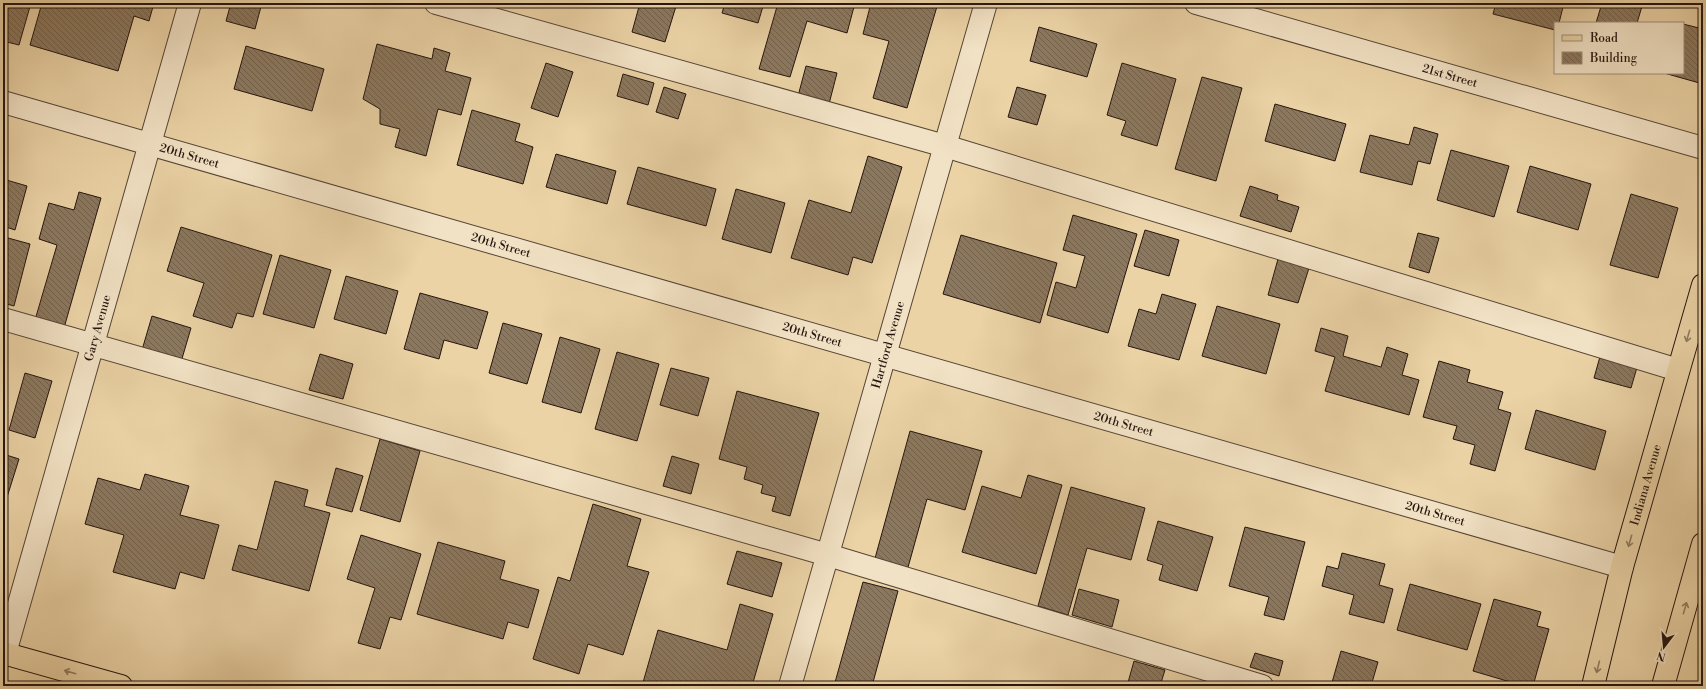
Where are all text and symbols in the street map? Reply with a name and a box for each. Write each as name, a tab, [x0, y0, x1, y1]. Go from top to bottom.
legend	[1554, 22, 1684, 74]
text: Road	[1590, 31, 1618, 46]
text: Building	[1589, 51, 1638, 66]
street label: 21st Street	[1420, 61, 1480, 91]
street label: 20th Street	[158, 140, 222, 172]
street label: 20th Street	[469, 230, 533, 261]
street label: Gary Avenue	[81, 293, 115, 363]
street label: Hartford Avenue	[869, 299, 908, 390]
street label: 20th Street	[781, 319, 844, 351]
one-way arrow	[1684, 329, 1691, 342]
street label: 20th Street	[1092, 409, 1156, 440]
street label: Indiana Avenue	[1627, 443, 1665, 527]
street label: 20th Street	[1403, 498, 1467, 530]
one-way arrow	[1626, 535, 1633, 548]
one-way arrow	[1682, 602, 1689, 615]
north arrow	[1644, 627, 1684, 667]
text: N	[1655, 648, 1668, 664]
one-way arrow	[1594, 661, 1601, 674]
one-way arrow	[64, 667, 77, 675]

